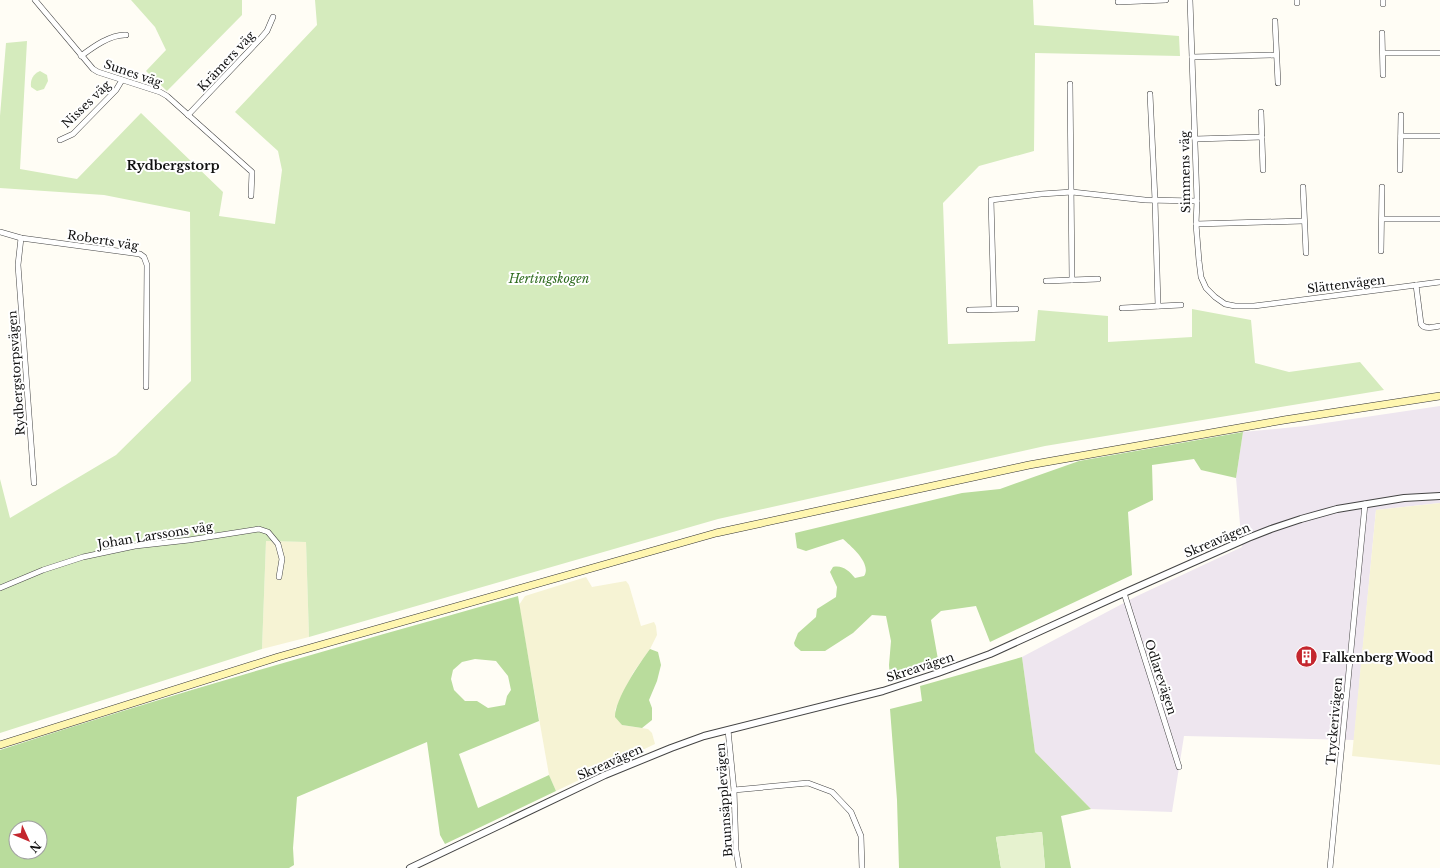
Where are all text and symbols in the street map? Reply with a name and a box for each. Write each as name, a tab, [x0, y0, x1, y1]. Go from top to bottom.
street label: Krämers väg	[194, 27, 258, 94]
street label: Sunes väg	[102, 56, 165, 90]
street label: Nisses väg	[58, 76, 114, 131]
street label: Simmens väg	[1177, 130, 1193, 213]
district label: Rydbergstorp	[126, 157, 220, 174]
street label: Roberts väg	[66, 227, 140, 253]
park label: Hertingskogen	[508, 271, 590, 286]
street label: Slättenvägen	[1306, 272, 1386, 296]
street label: Rydbergstorpsvägen	[4, 310, 28, 436]
street label: Johan Larssons väg	[94, 518, 215, 552]
street label: Skreavägen	[1182, 519, 1252, 561]
street label: Odlarevägen	[1142, 637, 1180, 717]
building icon: Falkenberg Wood	[1294, 644, 1320, 670]
street label: Skreavägen	[884, 649, 956, 685]
place label: Falkenberg Wood	[1322, 650, 1434, 665]
street label: Tryckerivägen	[1323, 676, 1345, 766]
street label: Skreavägen	[575, 741, 645, 783]
street label: Brunnsäpplevägen	[713, 742, 735, 858]
north arrow	[8, 820, 48, 860]
text: N	[26, 838, 44, 856]

